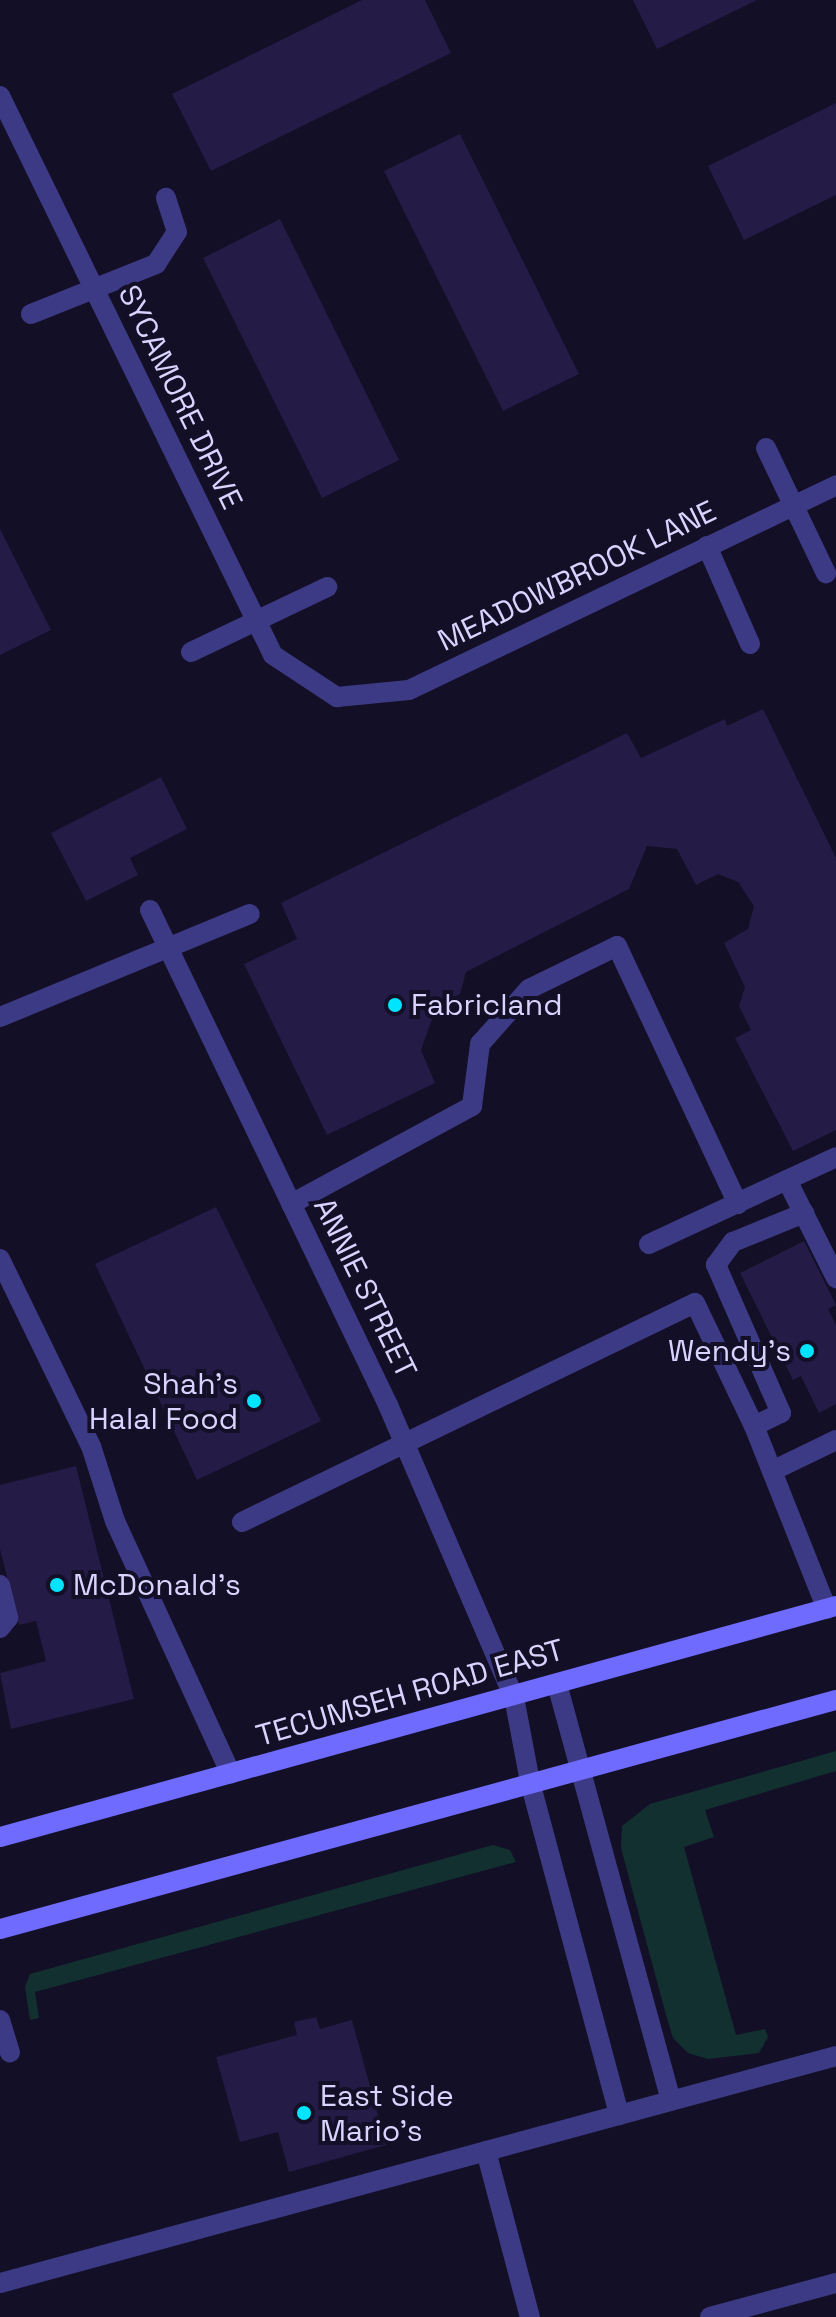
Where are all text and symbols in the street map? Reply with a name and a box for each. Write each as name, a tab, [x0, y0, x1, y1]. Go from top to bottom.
street label: SYCAMORE DRIVE	[110, 279, 250, 515]
street label: MEADOWBROOK LANE	[432, 493, 722, 659]
place label: Fabricland	[411, 987, 562, 1023]
marker: Fabricland	[386, 996, 404, 1014]
street label: ANNIE STREET	[306, 1192, 424, 1384]
place label: Wendy's	[668, 1333, 791, 1369]
marker: Wendy's	[798, 1342, 816, 1360]
place label: Shah's Halal Food	[89, 1366, 238, 1436]
marker: Shah's Halal Food	[245, 1392, 263, 1410]
place label: McDonald's	[73, 1567, 241, 1603]
marker: McDonald's	[48, 1576, 66, 1594]
street label: TECUMSEH ROAD EAST	[252, 1632, 568, 1754]
place label: East Side Mario's	[320, 2078, 454, 2148]
marker: East Side Mario's	[295, 2104, 313, 2122]

